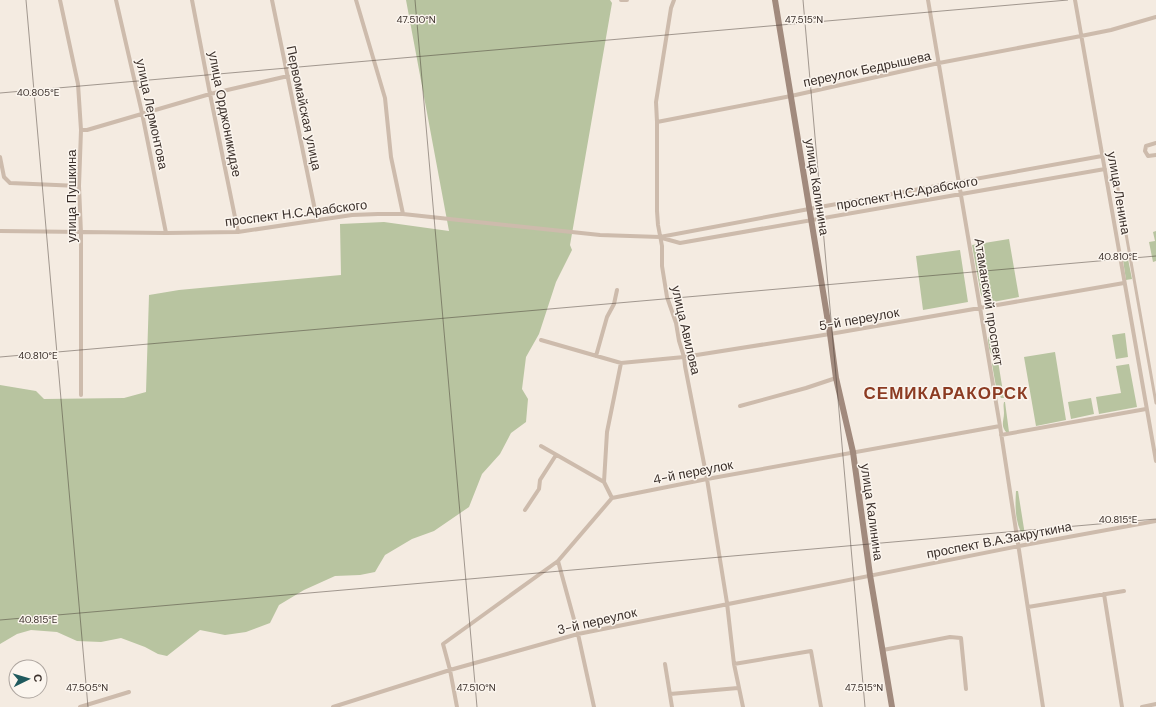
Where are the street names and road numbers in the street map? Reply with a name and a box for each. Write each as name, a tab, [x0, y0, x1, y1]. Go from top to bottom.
street label: Первомайская улица	[282, 44, 326, 173]
street label: переулок Бедрышева	[802, 47, 933, 91]
street label: улица Орджоникидзе	[204, 50, 246, 178]
street label: улица Лермонтова	[132, 57, 172, 172]
street label: улица Калинина	[801, 137, 833, 237]
street label: улица Пушкина	[63, 149, 80, 242]
street label: улица Ленина	[1103, 150, 1135, 236]
street label: проспект Н.С.Арабского	[835, 172, 979, 214]
street label: проспект Н.С.Арабского	[224, 196, 368, 230]
street label: Атаманский проспект	[971, 237, 1007, 367]
street label: улица Авилова	[667, 284, 705, 377]
street label: 5-й переулок	[818, 304, 901, 334]
street label: 4-й переулок	[652, 456, 735, 488]
street label: улица Калинина	[857, 462, 887, 562]
street label: проспект В.А.Закруткина	[925, 517, 1074, 562]
street label: 3-й переулок	[556, 604, 639, 638]

